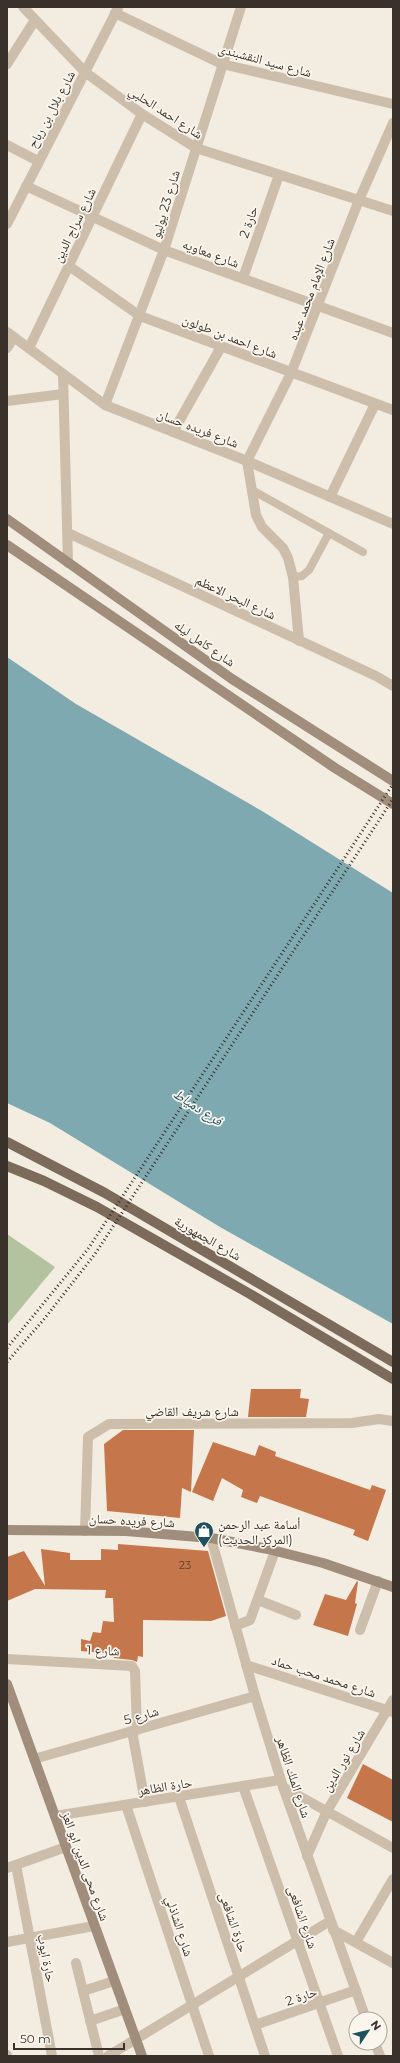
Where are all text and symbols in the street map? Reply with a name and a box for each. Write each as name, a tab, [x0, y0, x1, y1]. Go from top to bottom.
street label: شارع سيد النقشبندى	[216, 40, 313, 82]
street label: شارع بلال بن رباح	[24, 67, 80, 151]
street label: شارع احمد الحلبي	[124, 82, 206, 145]
street label: شارع 23 يوليو	[147, 168, 185, 241]
street label: شارع سراج الدين	[49, 185, 101, 266]
street label: حارة 2	[235, 204, 262, 240]
street label: شارع معاويه	[180, 235, 242, 273]
street label: شارع الإمام محمد عبده	[284, 236, 340, 343]
street label: شارع احمد بن طولون	[180, 311, 280, 363]
street label: شارع فريده حسان	[154, 405, 241, 453]
street label: شارع البحر الاعظم	[193, 571, 279, 624]
street label: شارع كامل ليله	[170, 616, 238, 671]
water label: فرع دمياط	[170, 1084, 227, 1130]
street label: شارع الجمهورية	[171, 1212, 244, 1265]
street label: شارع شريف القاضي	[145, 1403, 239, 1422]
street label: شارع فريده حسان	[89, 1510, 175, 1532]
place label: أسامة عبد الرحمن (المركز الحديث)	[218, 1516, 300, 1548]
shop icon: أسامة عبد الرحمن (المركز الحديث)	[193, 1520, 215, 1548]
house number: 23	[179, 1558, 191, 1572]
street label: شارع 1	[86, 1641, 120, 1661]
street label: شارع محمد محب حماد	[269, 1652, 378, 1702]
street label: شارع 5	[122, 1702, 161, 1730]
street label: شارع نور الدين	[318, 1726, 370, 1795]
street label: شارع الملك الظاهر	[271, 1733, 315, 1820]
street label: حارة الظاهر	[136, 1774, 193, 1799]
street label: شارع محى الدين ابو العز	[57, 1808, 113, 1924]
street label: شارع الشافعى	[283, 1883, 321, 1951]
street label: حارة الشافعى	[215, 1890, 252, 1955]
street label: شارع الشاذلي	[160, 1894, 197, 1959]
street label: حارة ايوب	[33, 1932, 60, 1984]
street label: حارة 2	[283, 1983, 319, 2010]
north arrow	[348, 2011, 388, 2051]
text: N	[368, 2018, 384, 2033]
scale bar	[14, 2025, 124, 2051]
text: 50 m	[20, 2031, 51, 2046]

